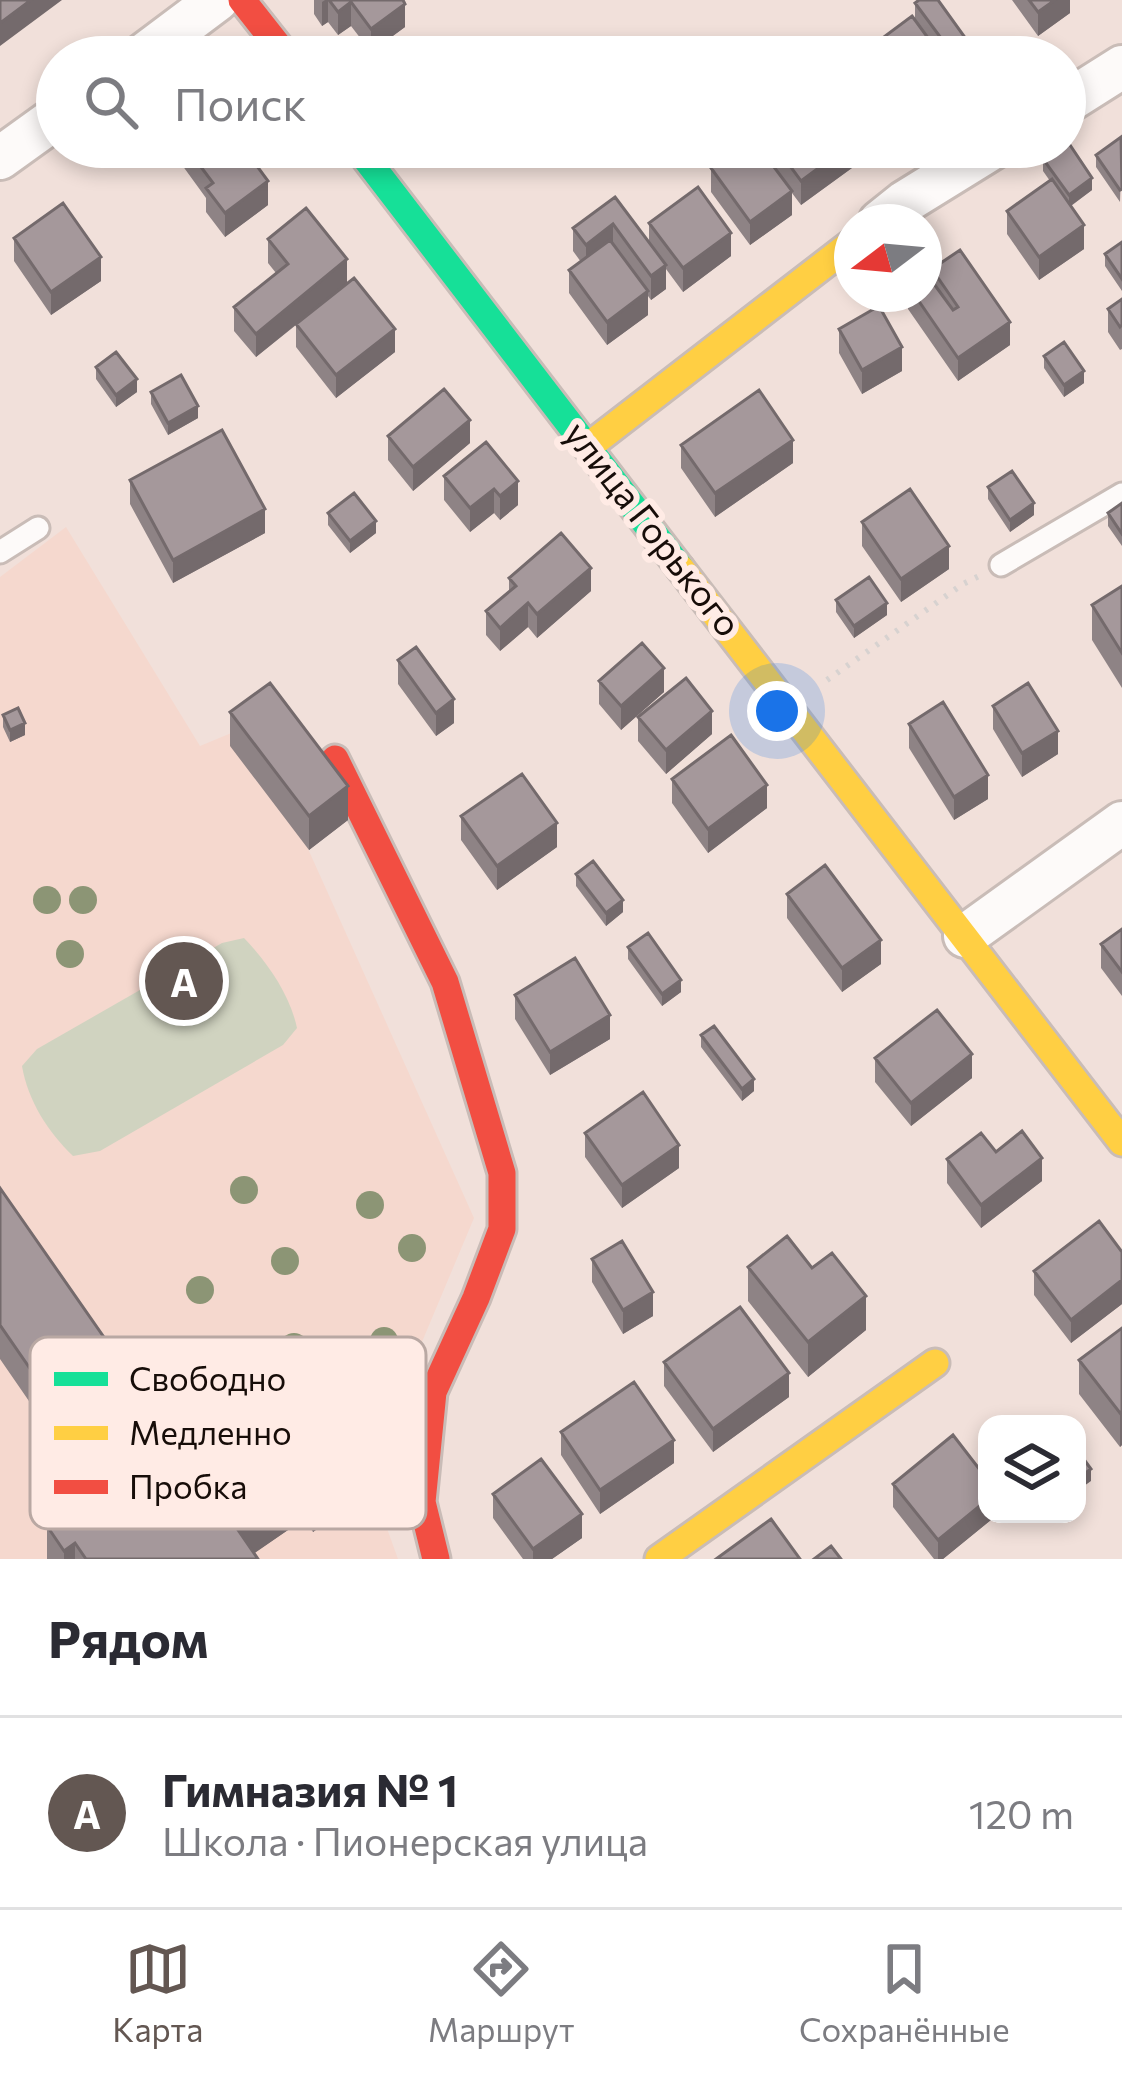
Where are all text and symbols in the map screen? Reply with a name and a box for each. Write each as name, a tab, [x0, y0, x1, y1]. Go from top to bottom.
search box	[36, 36, 1086, 168]
icon: search	[78, 69, 144, 135]
text: Поиск	[174, 75, 307, 130]
north arrow	[834, 204, 942, 312]
street label: улица Горького	[557, 411, 752, 644]
your location	[747, 681, 807, 741]
pin: A	[145, 936, 223, 1026]
legend	[30, 1337, 426, 1529]
text: Свободно	[129, 1357, 286, 1398]
text: Медленно	[129, 1411, 292, 1452]
map controls	[978, 1415, 1086, 1523]
button: layers	[978, 1415, 1086, 1523]
text: Пробка	[129, 1465, 247, 1506]
text: Рядом	[48, 1606, 209, 1669]
text: Гимназия № 1	[162, 1761, 458, 1816]
text: A	[73, 1789, 101, 1837]
text: 120 m	[969, 1789, 1074, 1837]
text: Школа · Пионерская улица	[162, 1816, 648, 1864]
tab: Карта	[112, 1936, 203, 2049]
tab: Маршрут	[428, 1936, 574, 2049]
tab: Сохранённые	[799, 1936, 1010, 2049]

